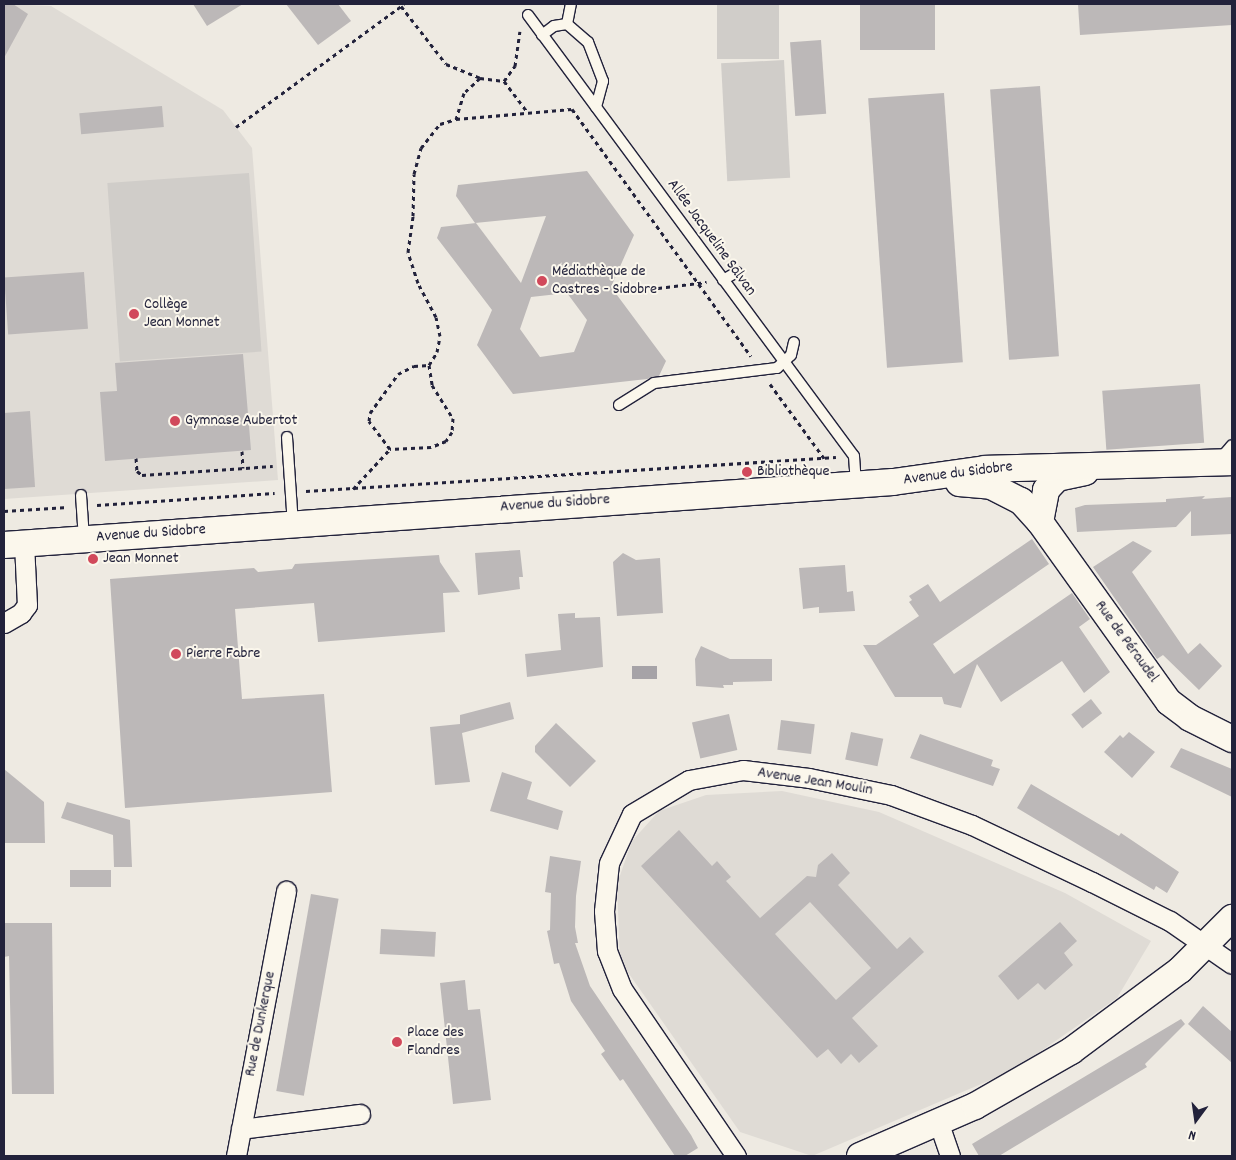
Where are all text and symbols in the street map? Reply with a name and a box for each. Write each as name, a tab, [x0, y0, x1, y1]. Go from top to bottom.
street label: Allée Jacqueline Salvan	[662, 176, 760, 300]
place label: Médiathèque de Castres - Sidobre	[552, 262, 657, 300]
marker: Médiathèque de Castres - Sidobre	[536, 275, 548, 287]
place label: Collège Jean Monnet	[144, 295, 220, 333]
marker: Collège Jean Monnet	[128, 308, 140, 320]
place label: Gymnase Aubertot	[185, 411, 297, 431]
marker: Gymnase Aubertot	[169, 415, 181, 427]
street label: Avenue du Sidobre	[902, 458, 1014, 490]
place label: Bibliothèque	[757, 462, 829, 482]
marker: Bibliothèque	[741, 466, 753, 478]
street label: Avenue du Sidobre	[499, 491, 611, 517]
street label: Avenue du Sidobre	[95, 521, 207, 547]
place label: Jean Monnet	[103, 549, 179, 569]
marker: Jean Monnet	[87, 553, 99, 565]
street label: Rue de Péraudel	[1090, 597, 1162, 687]
place label: Pierre Fabre	[186, 644, 260, 664]
marker: Pierre Fabre	[170, 648, 182, 660]
street label: Avenue Jean Moulin	[756, 763, 874, 801]
street label: Rue de Dunkerque	[241, 970, 281, 1078]
place label: Place des Flandres	[407, 1023, 464, 1061]
marker: Place des Flandres	[391, 1036, 403, 1048]
north arrow	[1171, 1095, 1221, 1145]
text: N	[1187, 1124, 1198, 1145]

